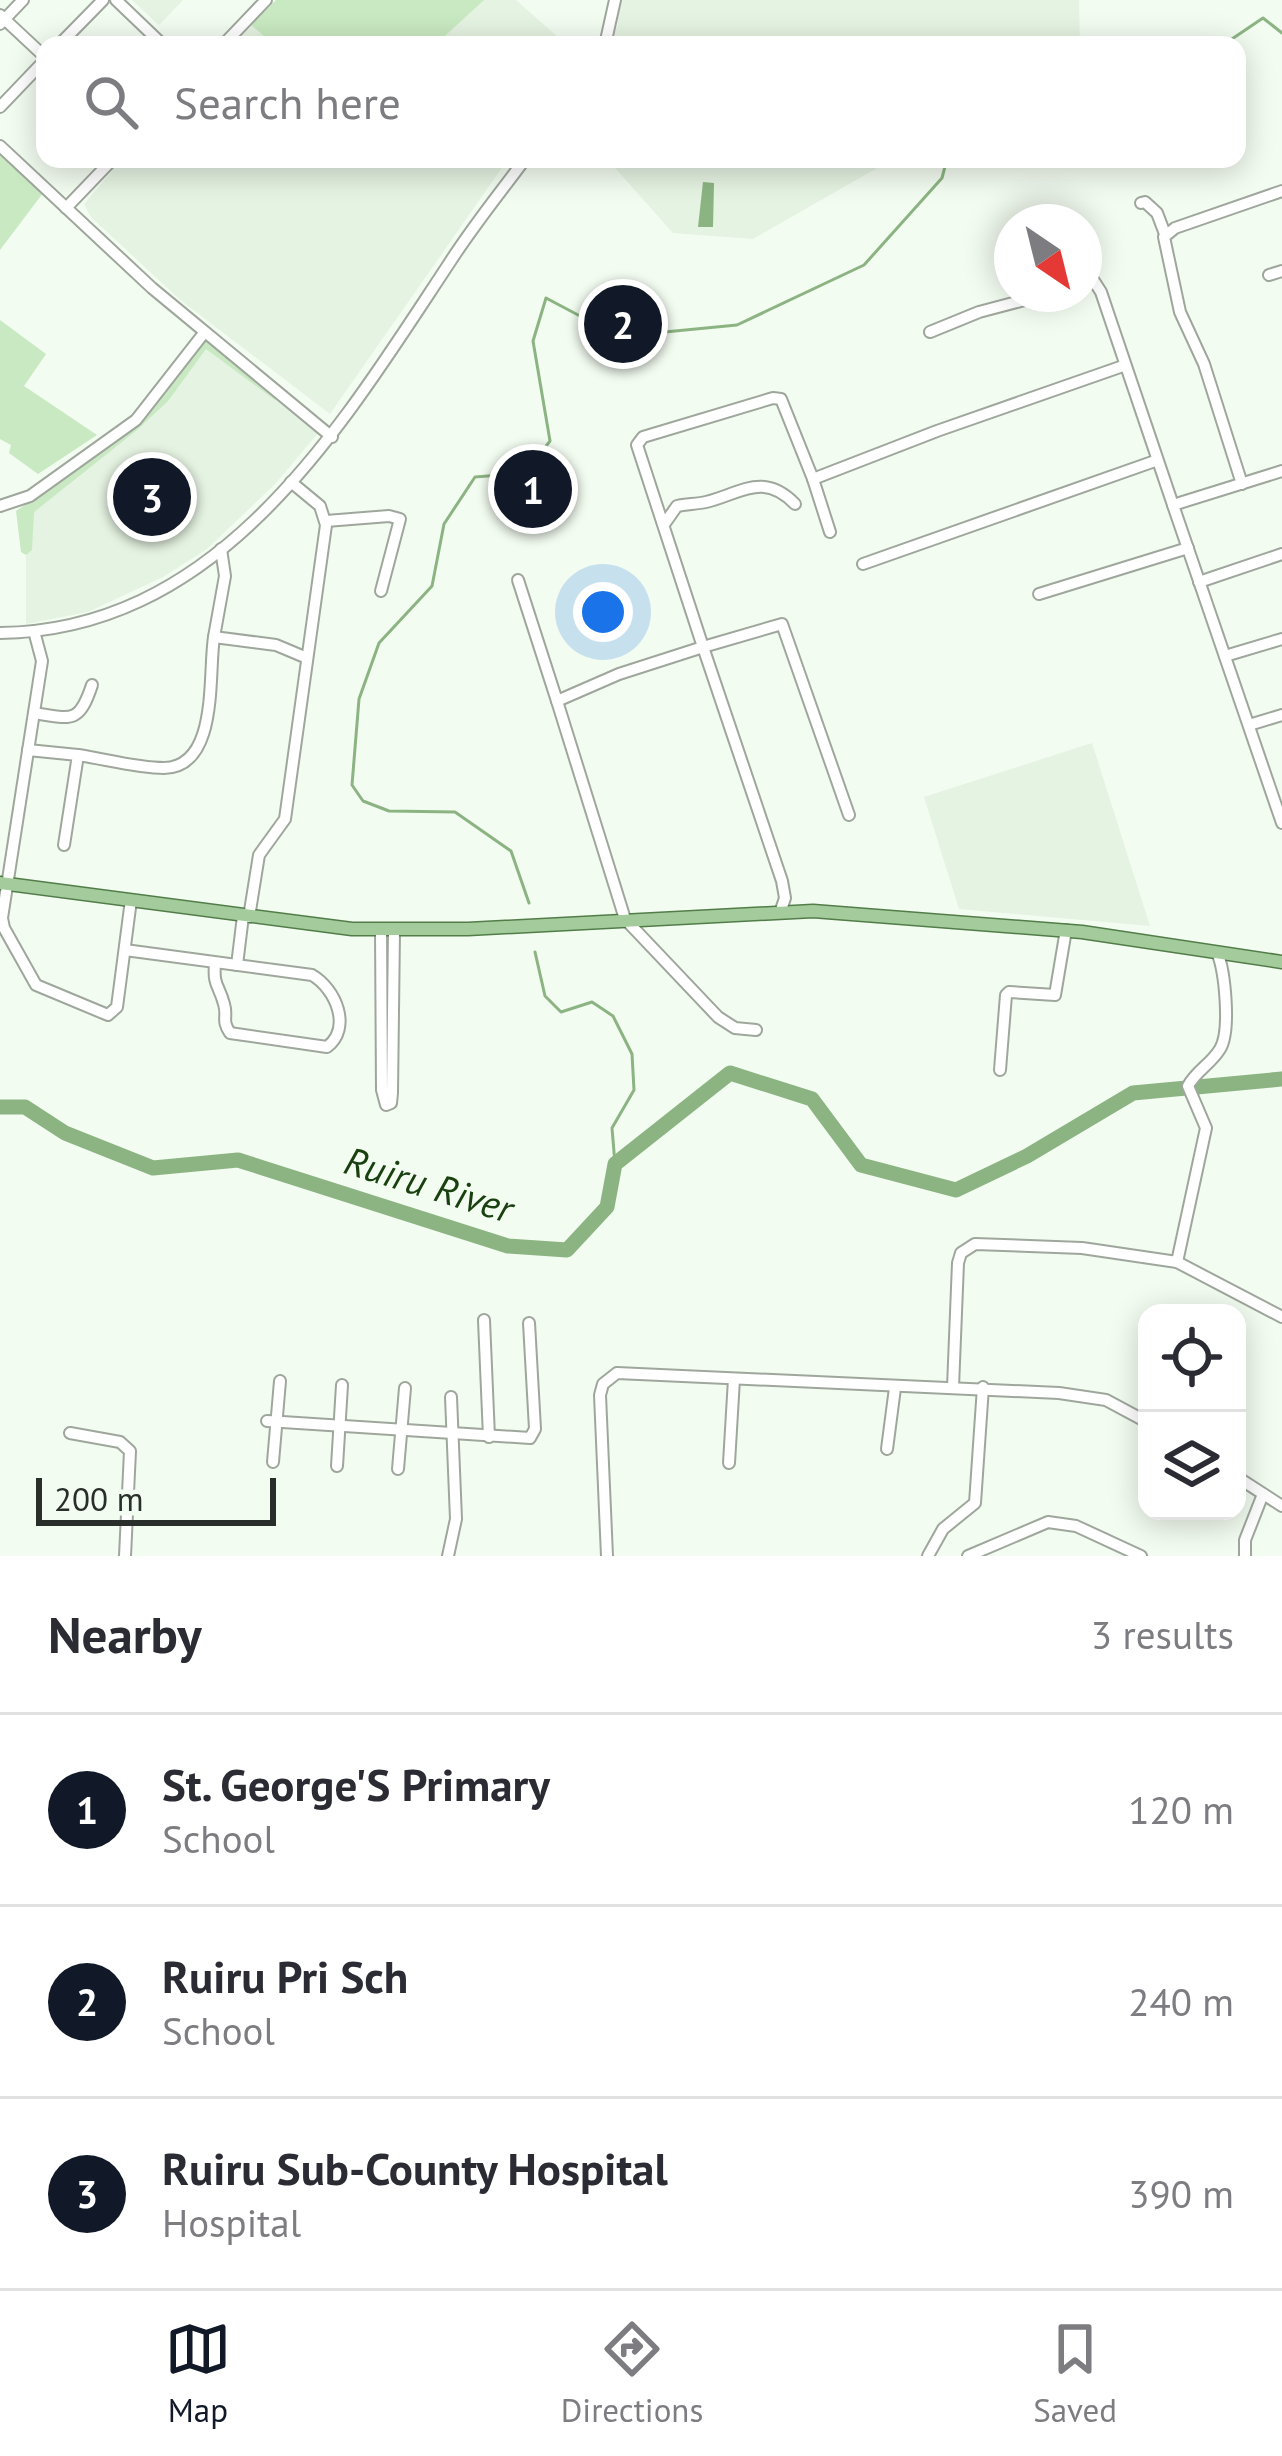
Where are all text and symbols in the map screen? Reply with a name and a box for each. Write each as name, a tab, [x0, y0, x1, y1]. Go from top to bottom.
search box	[36, 36, 1246, 168]
icon: search	[78, 69, 144, 135]
text: Search here	[174, 73, 401, 131]
north arrow	[994, 204, 1102, 312]
pin: 2	[584, 279, 662, 369]
pin: 1	[494, 444, 572, 534]
pin: 3	[113, 452, 191, 542]
your location	[573, 582, 633, 642]
water label: Ruiru River	[339, 1134, 522, 1234]
map controls	[1138, 1304, 1246, 1520]
button: locate	[1138, 1304, 1246, 1412]
button: layers	[1138, 1412, 1246, 1520]
scale bar	[36, 1472, 276, 1525]
text: 200 m	[54, 1477, 144, 1520]
text: Nearby	[48, 1601, 202, 1667]
text: 3 results	[1091, 1609, 1234, 1660]
text: St. George'S Primary	[162, 1755, 550, 1813]
text: 1	[76, 1784, 98, 1835]
text: 120 m	[1128, 1784, 1234, 1835]
text: School	[162, 1813, 275, 1864]
text: Ruiru Pri Sch	[162, 1947, 408, 2005]
text: 2	[76, 1976, 98, 2027]
text: 240 m	[1128, 1976, 1234, 2027]
text: School	[162, 2005, 275, 2056]
text: Ruiru Sub-County Hospital	[162, 2139, 668, 2197]
text: 3	[76, 2168, 98, 2219]
text: 390 m	[1128, 2168, 1234, 2219]
text: Hospital	[162, 2197, 301, 2248]
tab: Map	[165, 2316, 231, 2431]
tab: Directions	[561, 2316, 703, 2431]
tab: Saved	[1033, 2316, 1117, 2431]

